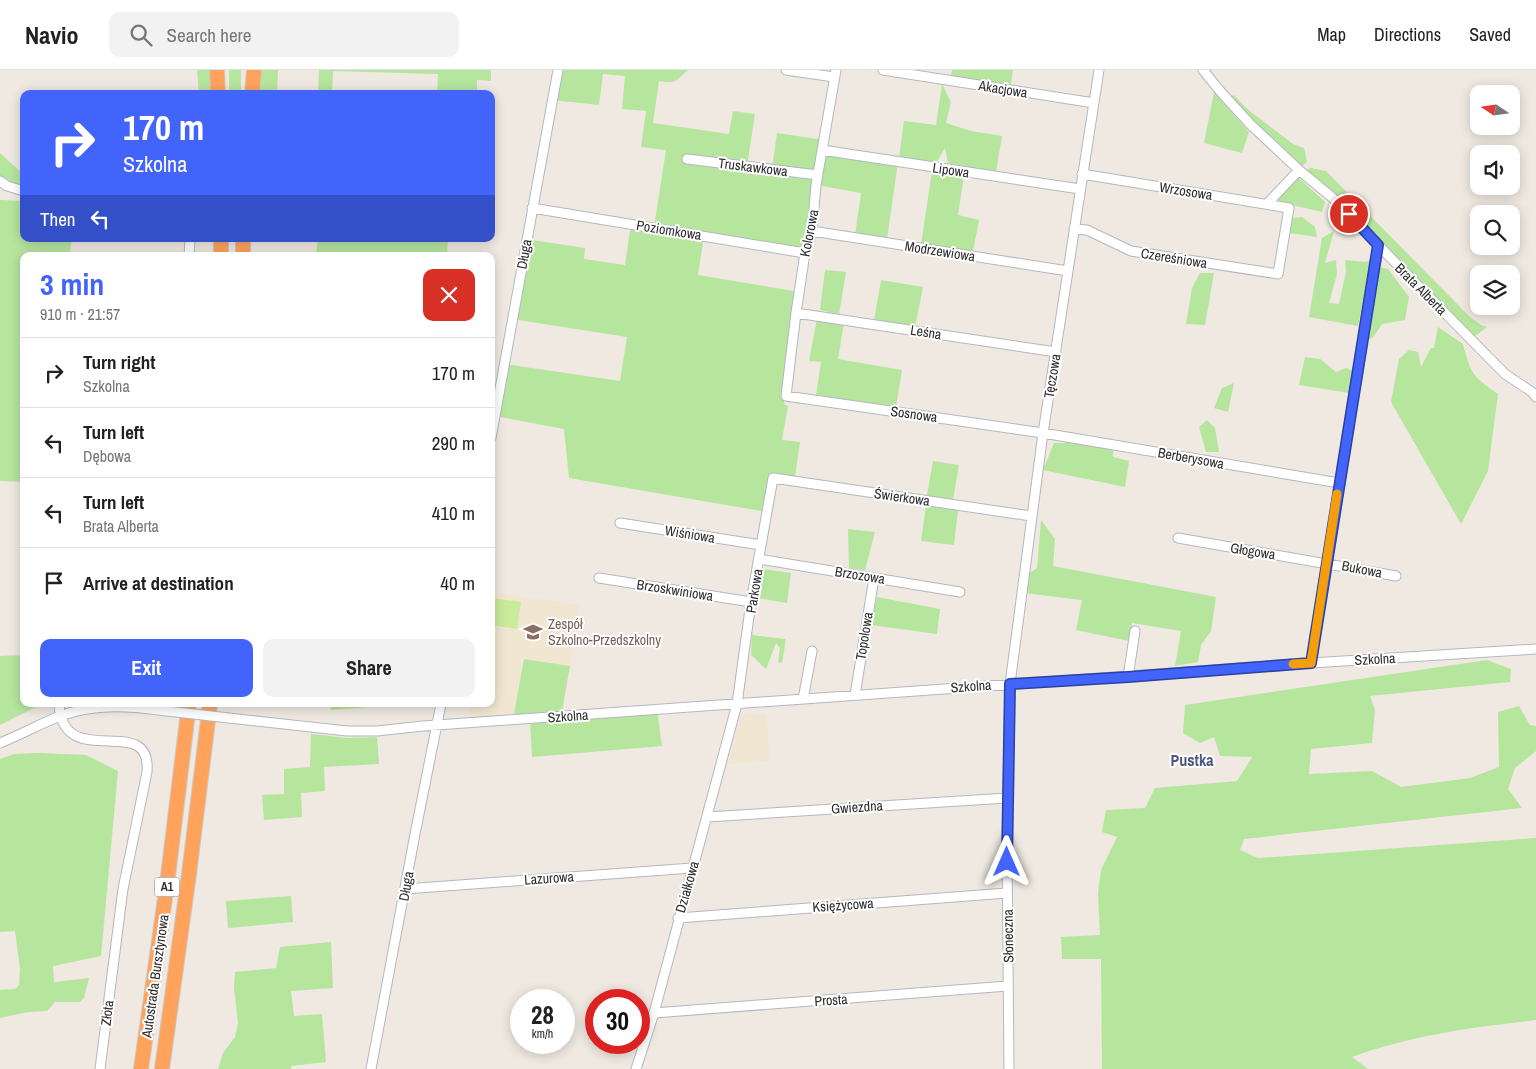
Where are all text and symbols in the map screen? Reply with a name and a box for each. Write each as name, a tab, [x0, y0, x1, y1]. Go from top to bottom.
search box	[109, 12, 459, 57]
text: Navio	[25, 19, 79, 51]
icon: search	[127, 21, 155, 49]
text: Search here	[167, 22, 251, 48]
text: Map	[1317, 22, 1346, 47]
text: Directions	[1374, 22, 1441, 47]
text: Saved	[1469, 22, 1511, 47]
street label: Akacjowa	[976, 76, 1029, 102]
north arrow	[1470, 85, 1520, 135]
map controls	[1470, 85, 1520, 315]
text: 170 m	[123, 104, 204, 151]
icon: right	[40, 110, 105, 175]
button: sound	[1470, 145, 1520, 195]
text: Szkolna	[123, 149, 187, 179]
street label: Truskawkowa	[717, 154, 789, 180]
street label: Lipowa	[931, 159, 971, 182]
street label: Wrzosowa	[1158, 178, 1214, 204]
pin	[1328, 193, 1370, 235]
icon: arrive	[1335, 200, 1363, 228]
icon: left	[86, 205, 114, 233]
button: search	[1470, 205, 1520, 255]
text: Then	[40, 206, 76, 232]
street label: Kolorowa	[796, 207, 823, 258]
street label: Poziomkowa	[635, 216, 703, 244]
street label: Długa	[513, 237, 536, 270]
street label: Modrzewiowa	[904, 237, 977, 266]
street label: Czereśniowa	[1140, 244, 1209, 272]
street label: Brata Alberta	[1391, 259, 1451, 319]
text: 3 min	[40, 264, 104, 304]
button: layers	[1470, 265, 1520, 315]
button: close	[423, 269, 475, 321]
text: 910 m · 21:57	[40, 303, 120, 325]
street label: Leśna	[909, 321, 943, 343]
text: Turn right	[83, 349, 155, 375]
street label: Tęczowa	[1040, 352, 1064, 399]
icon: right	[40, 359, 68, 387]
text: 170 m	[432, 360, 475, 386]
text: Szkolna	[83, 375, 130, 397]
street label: Sosnowa	[889, 402, 939, 426]
text: Turn left	[83, 419, 144, 445]
icon: left	[40, 429, 68, 457]
text: 290 m	[432, 430, 475, 456]
street label: Berberysowa	[1156, 443, 1226, 473]
text: Dębowa	[83, 445, 131, 467]
street label: Świerkowa	[873, 484, 932, 510]
text: Turn left	[83, 489, 144, 515]
icon: left	[40, 499, 68, 527]
text: 410 m	[432, 500, 475, 526]
text: Brata Alberta	[83, 515, 159, 537]
street label: Wiśniowa	[664, 521, 717, 547]
street label: Głogowa	[1229, 539, 1277, 564]
street label: Bukowa	[1340, 556, 1384, 582]
street label: Brzozowa	[834, 562, 887, 588]
street label: Parkowa	[742, 567, 766, 614]
icon: arrive	[40, 569, 68, 597]
text: Arrive at destination	[83, 570, 234, 596]
text: 40 m	[440, 570, 475, 596]
street label: Brzoskwiniowa	[635, 575, 715, 605]
street label: Topolowa	[851, 610, 877, 661]
place label: Zespół Szkolno-Przedszkolny	[548, 615, 661, 649]
school or university icon: Zespół Szkolno-Przedszkolny	[522, 621, 544, 643]
button: Exit	[40, 639, 253, 697]
button: Share	[263, 639, 475, 697]
street label: Szkolna	[1354, 649, 1396, 669]
street label: Szkolna	[950, 676, 993, 696]
street label: Szkolna	[547, 706, 590, 726]
district label: Pustka	[1170, 749, 1214, 771]
street label: Gwiezdna	[831, 796, 884, 818]
position arrow	[980, 835, 1032, 887]
street label: Działkowa	[671, 858, 703, 915]
street label: Lazurowa	[524, 867, 575, 889]
street label: Długa	[395, 869, 418, 902]
road number: A1	[154, 878, 180, 896]
street label: Księżycowa	[812, 894, 875, 916]
street label: Słoneczna	[999, 908, 1017, 963]
street label: Autostrada Bursztynowa	[137, 913, 173, 1040]
speed limit sign: 30	[585, 989, 650, 1054]
street label: Prosta	[814, 990, 849, 1010]
text: 28	[531, 998, 554, 1032]
street label: Złota	[97, 999, 118, 1027]
text: km/h	[532, 1026, 553, 1042]

